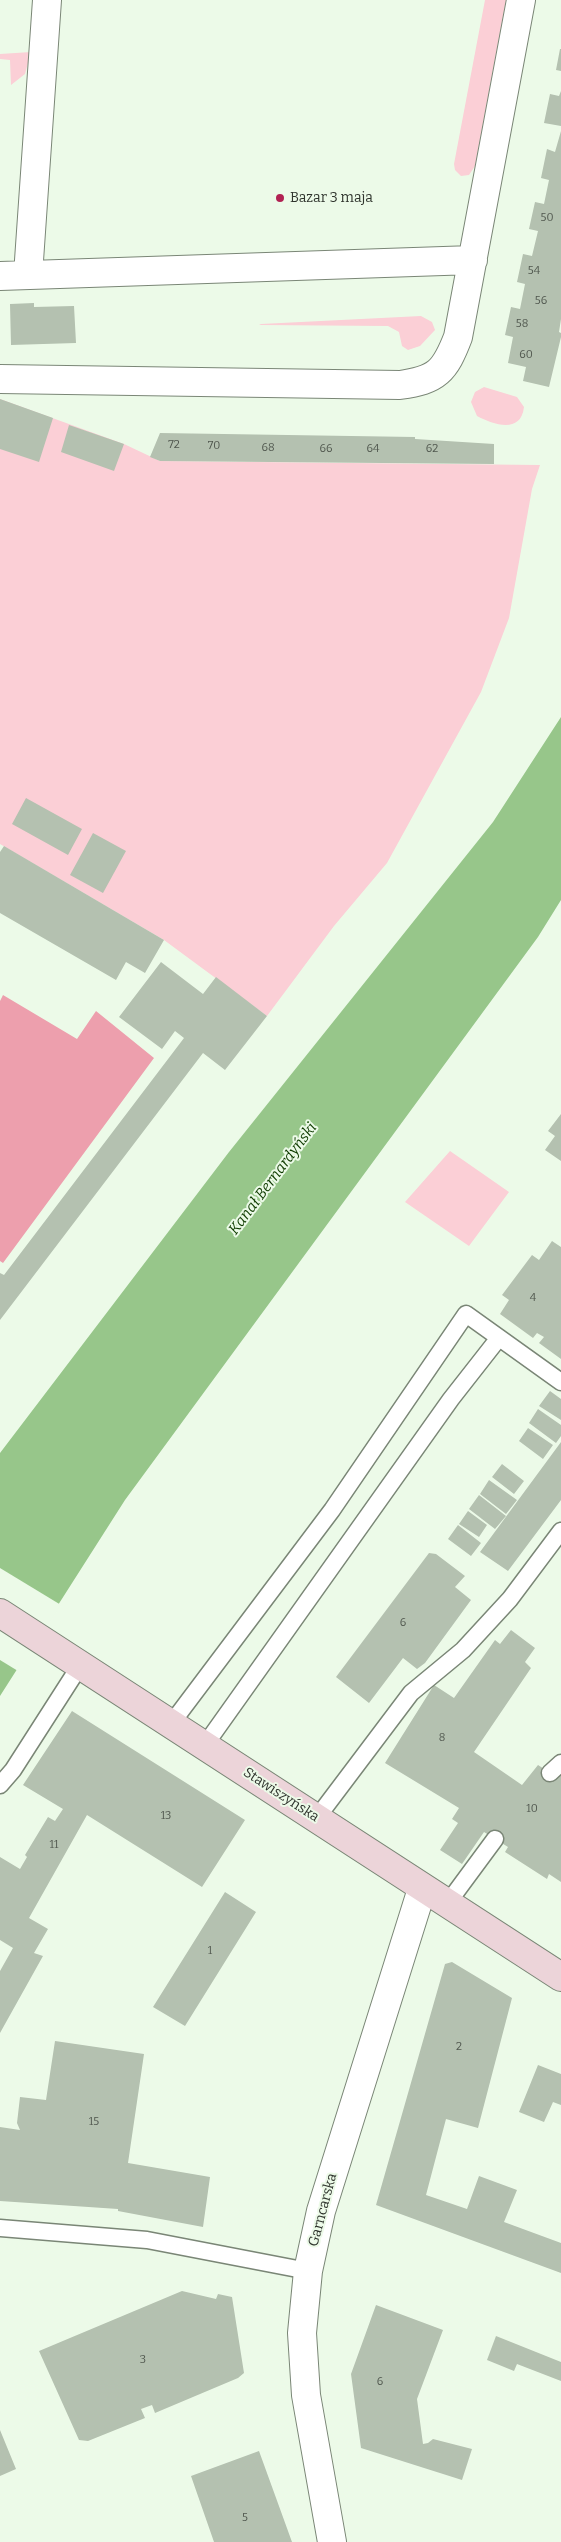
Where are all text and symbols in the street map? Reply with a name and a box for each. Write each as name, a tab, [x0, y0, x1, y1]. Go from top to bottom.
place label: Bazar 3 maja	[290, 190, 373, 206]
marker: Bazar 3 maja	[274, 192, 286, 204]
house number: 50	[541, 211, 553, 225]
house number: 54	[528, 264, 540, 278]
house number: 56	[535, 294, 547, 308]
house number: 58	[516, 317, 528, 331]
house number: 60	[519, 348, 533, 362]
house number: 72	[168, 438, 180, 452]
house number: 70	[208, 439, 220, 453]
house number: 68	[261, 441, 275, 455]
house number: 66	[320, 442, 332, 456]
house number: 64	[367, 442, 379, 456]
house number: 62	[426, 442, 438, 456]
water label: Kanał Bernardyński	[225, 1120, 321, 1238]
house number: 4	[530, 1291, 536, 1305]
house number: 6	[400, 1616, 406, 1630]
house number: 8	[439, 1731, 445, 1745]
street label: Stawiszyńska	[240, 1764, 322, 1826]
house number: 10	[526, 1802, 538, 1816]
house number: 13	[161, 1809, 171, 1823]
house number: 11	[50, 1838, 58, 1852]
house number: 1	[208, 1944, 212, 1958]
house number: 2	[456, 2040, 462, 2054]
house number: 15	[89, 2115, 99, 2129]
street label: Garncarska	[305, 2172, 341, 2248]
house number: 3	[140, 2353, 146, 2367]
house number: 6	[377, 2375, 383, 2389]
house number: 5	[242, 2511, 248, 2525]

